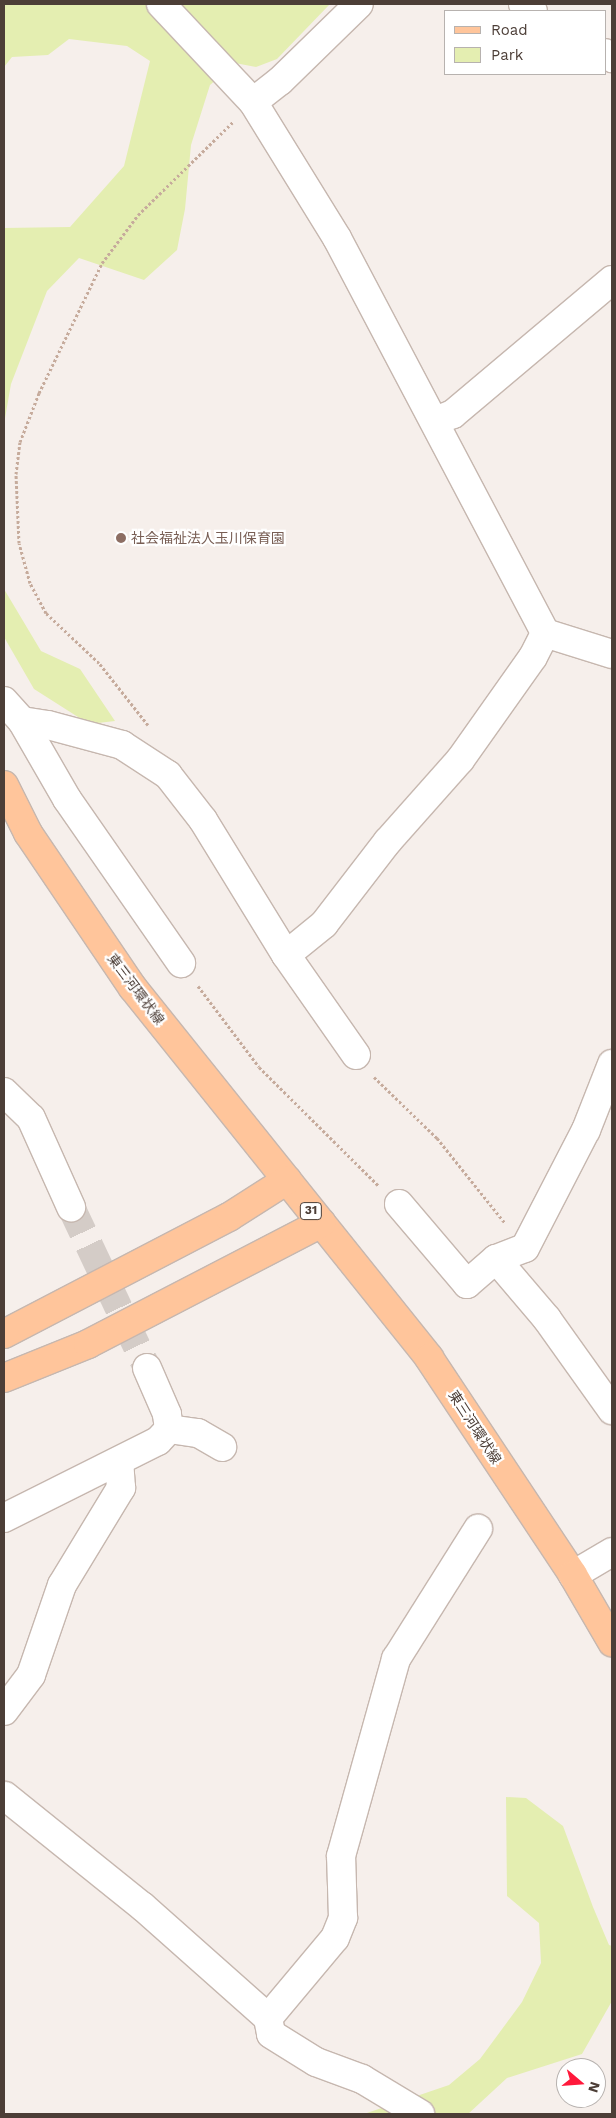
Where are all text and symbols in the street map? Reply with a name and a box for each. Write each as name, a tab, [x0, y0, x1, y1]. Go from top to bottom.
legend	[444, 10, 606, 75]
text: Road	[491, 21, 528, 39]
text: Park	[491, 46, 523, 64]
place label: 社会福祉法人玉川保育園	[131, 530, 285, 546]
marker: 社会福祉法人玉川保育園	[115, 532, 127, 544]
street label: 東三河環状線	[104, 950, 168, 1028]
road number: 31	[300, 1202, 322, 1220]
street label: 東三河環状線	[445, 1387, 505, 1467]
north arrow	[556, 2058, 606, 2108]
text: N	[585, 2080, 604, 2095]

